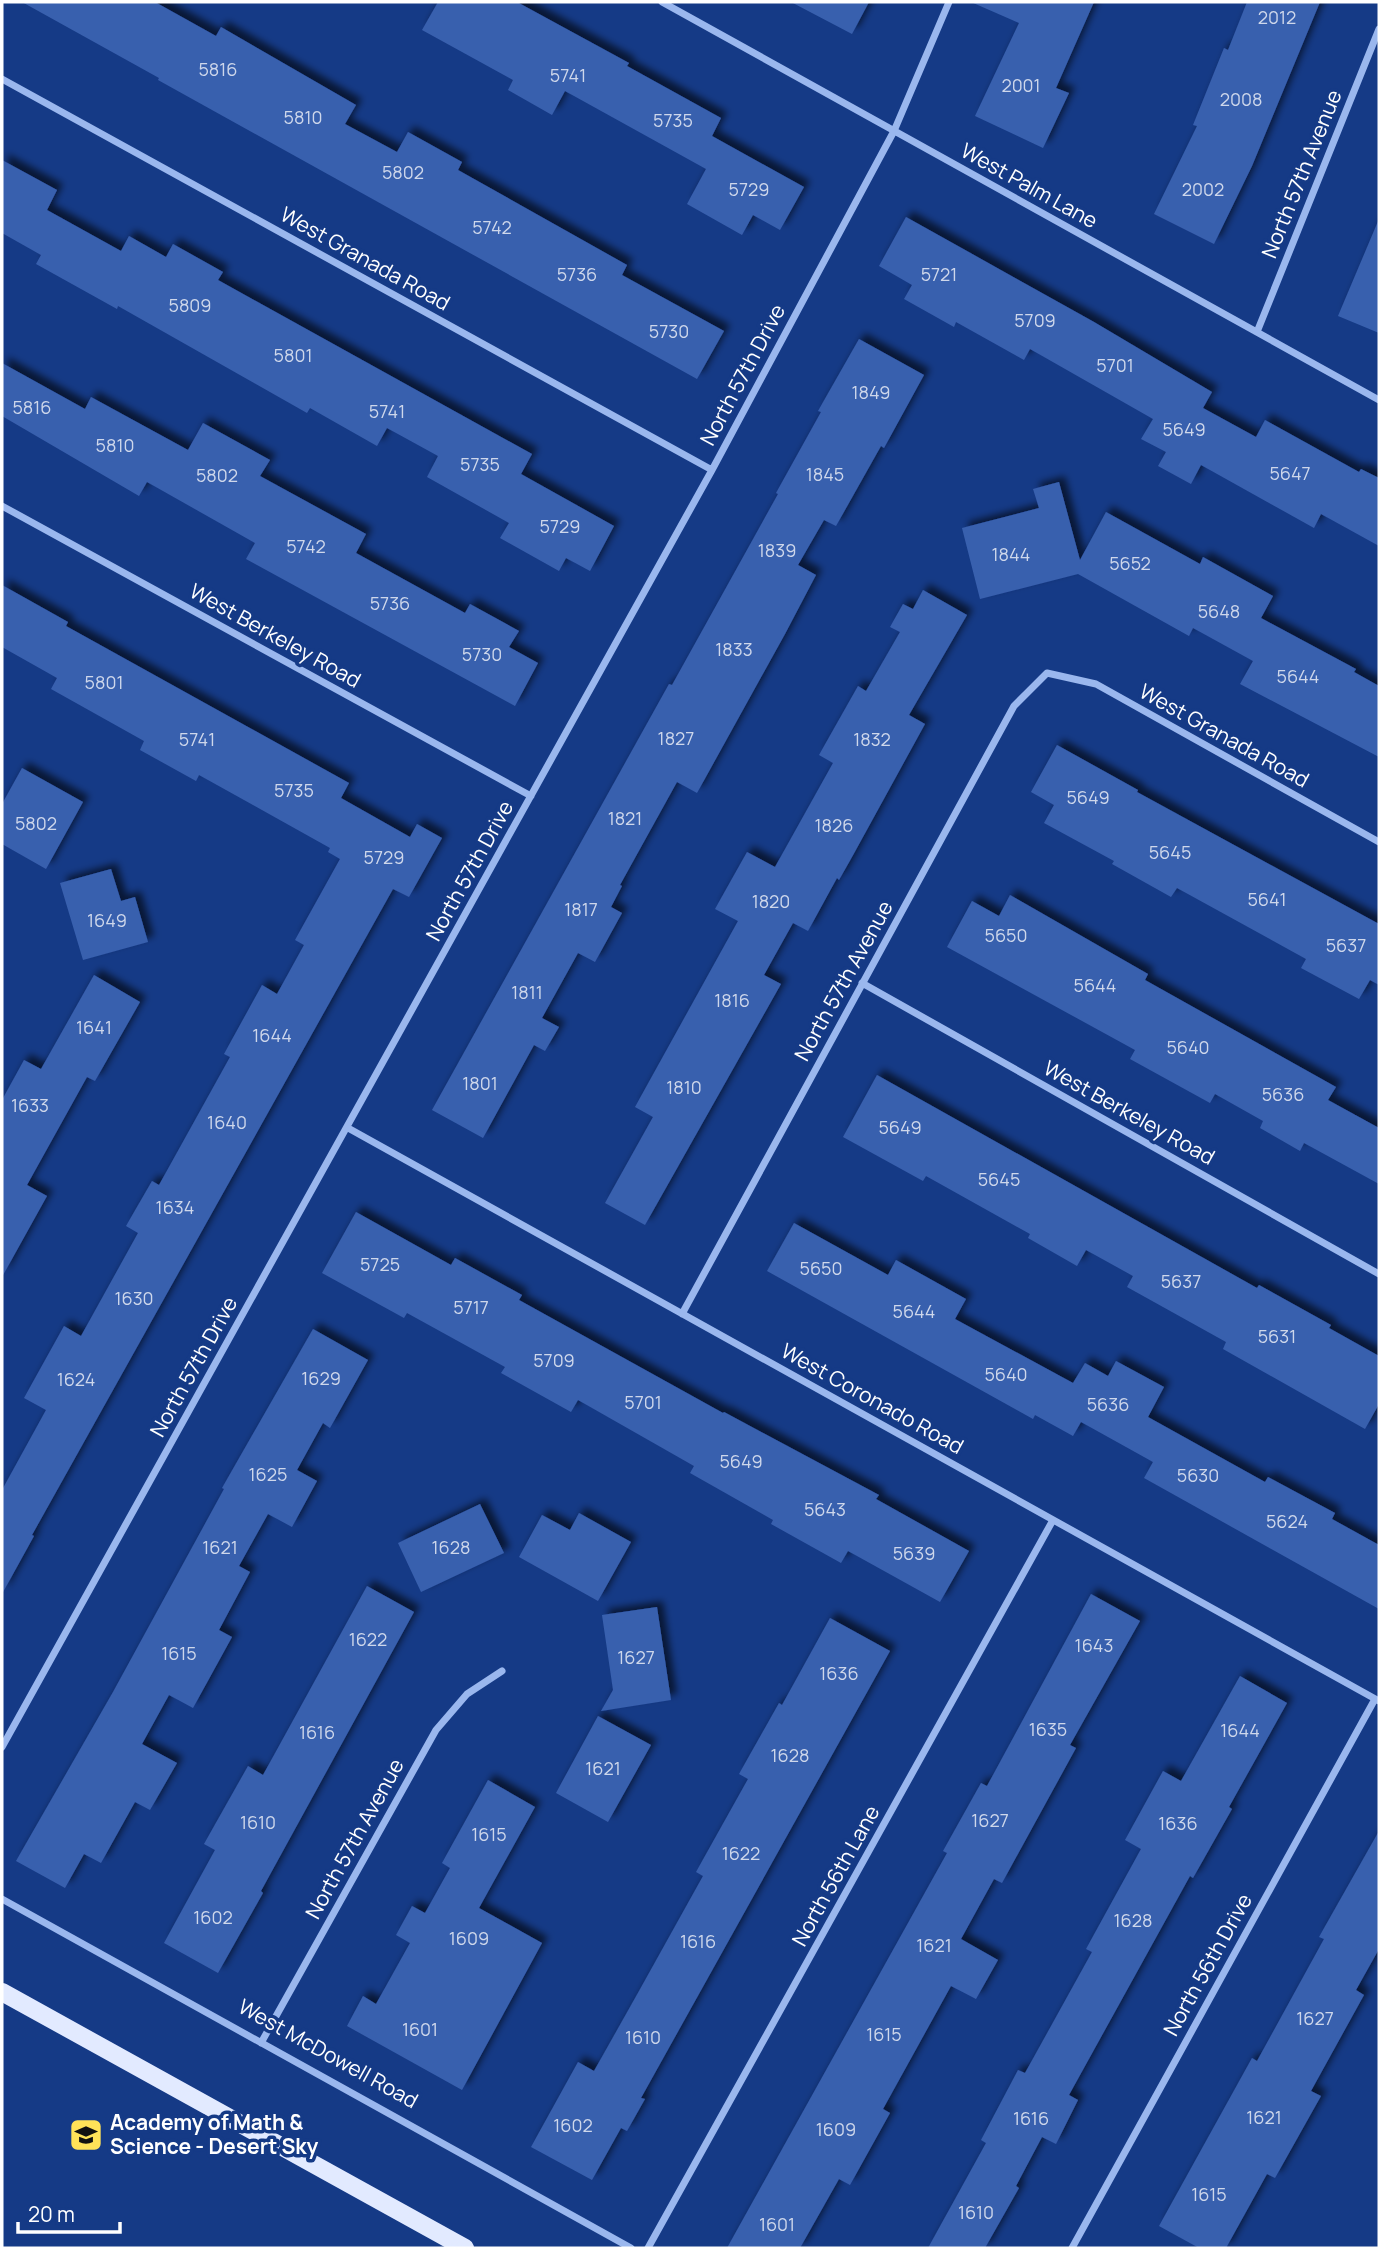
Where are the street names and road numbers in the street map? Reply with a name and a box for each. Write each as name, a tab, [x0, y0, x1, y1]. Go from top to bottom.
street label: North 57th Avenue	[1255, 85, 1348, 262]
street label: West Palm Lane	[956, 136, 1103, 234]
street label: West Granada Road	[276, 200, 455, 316]
street label: North 57th Drive	[693, 299, 791, 450]
street label: West Berkeley Road	[185, 576, 366, 694]
street label: West Granada Road	[1135, 677, 1314, 793]
street label: North 57th Drive	[419, 795, 519, 946]
street label: North 57th Avenue	[787, 895, 899, 1066]
street label: West Berkeley Road	[1039, 1053, 1220, 1171]
street label: North 57th Drive	[143, 1291, 243, 1442]
street label: West Coronado Road	[776, 1336, 969, 1460]
street label: North 57th Avenue	[298, 1753, 410, 1924]
street label: North 56th Lane	[785, 1800, 885, 1951]
street label: North 56th Drive	[1156, 1888, 1258, 2041]
street label: West McDowell Road	[234, 1992, 423, 2114]

